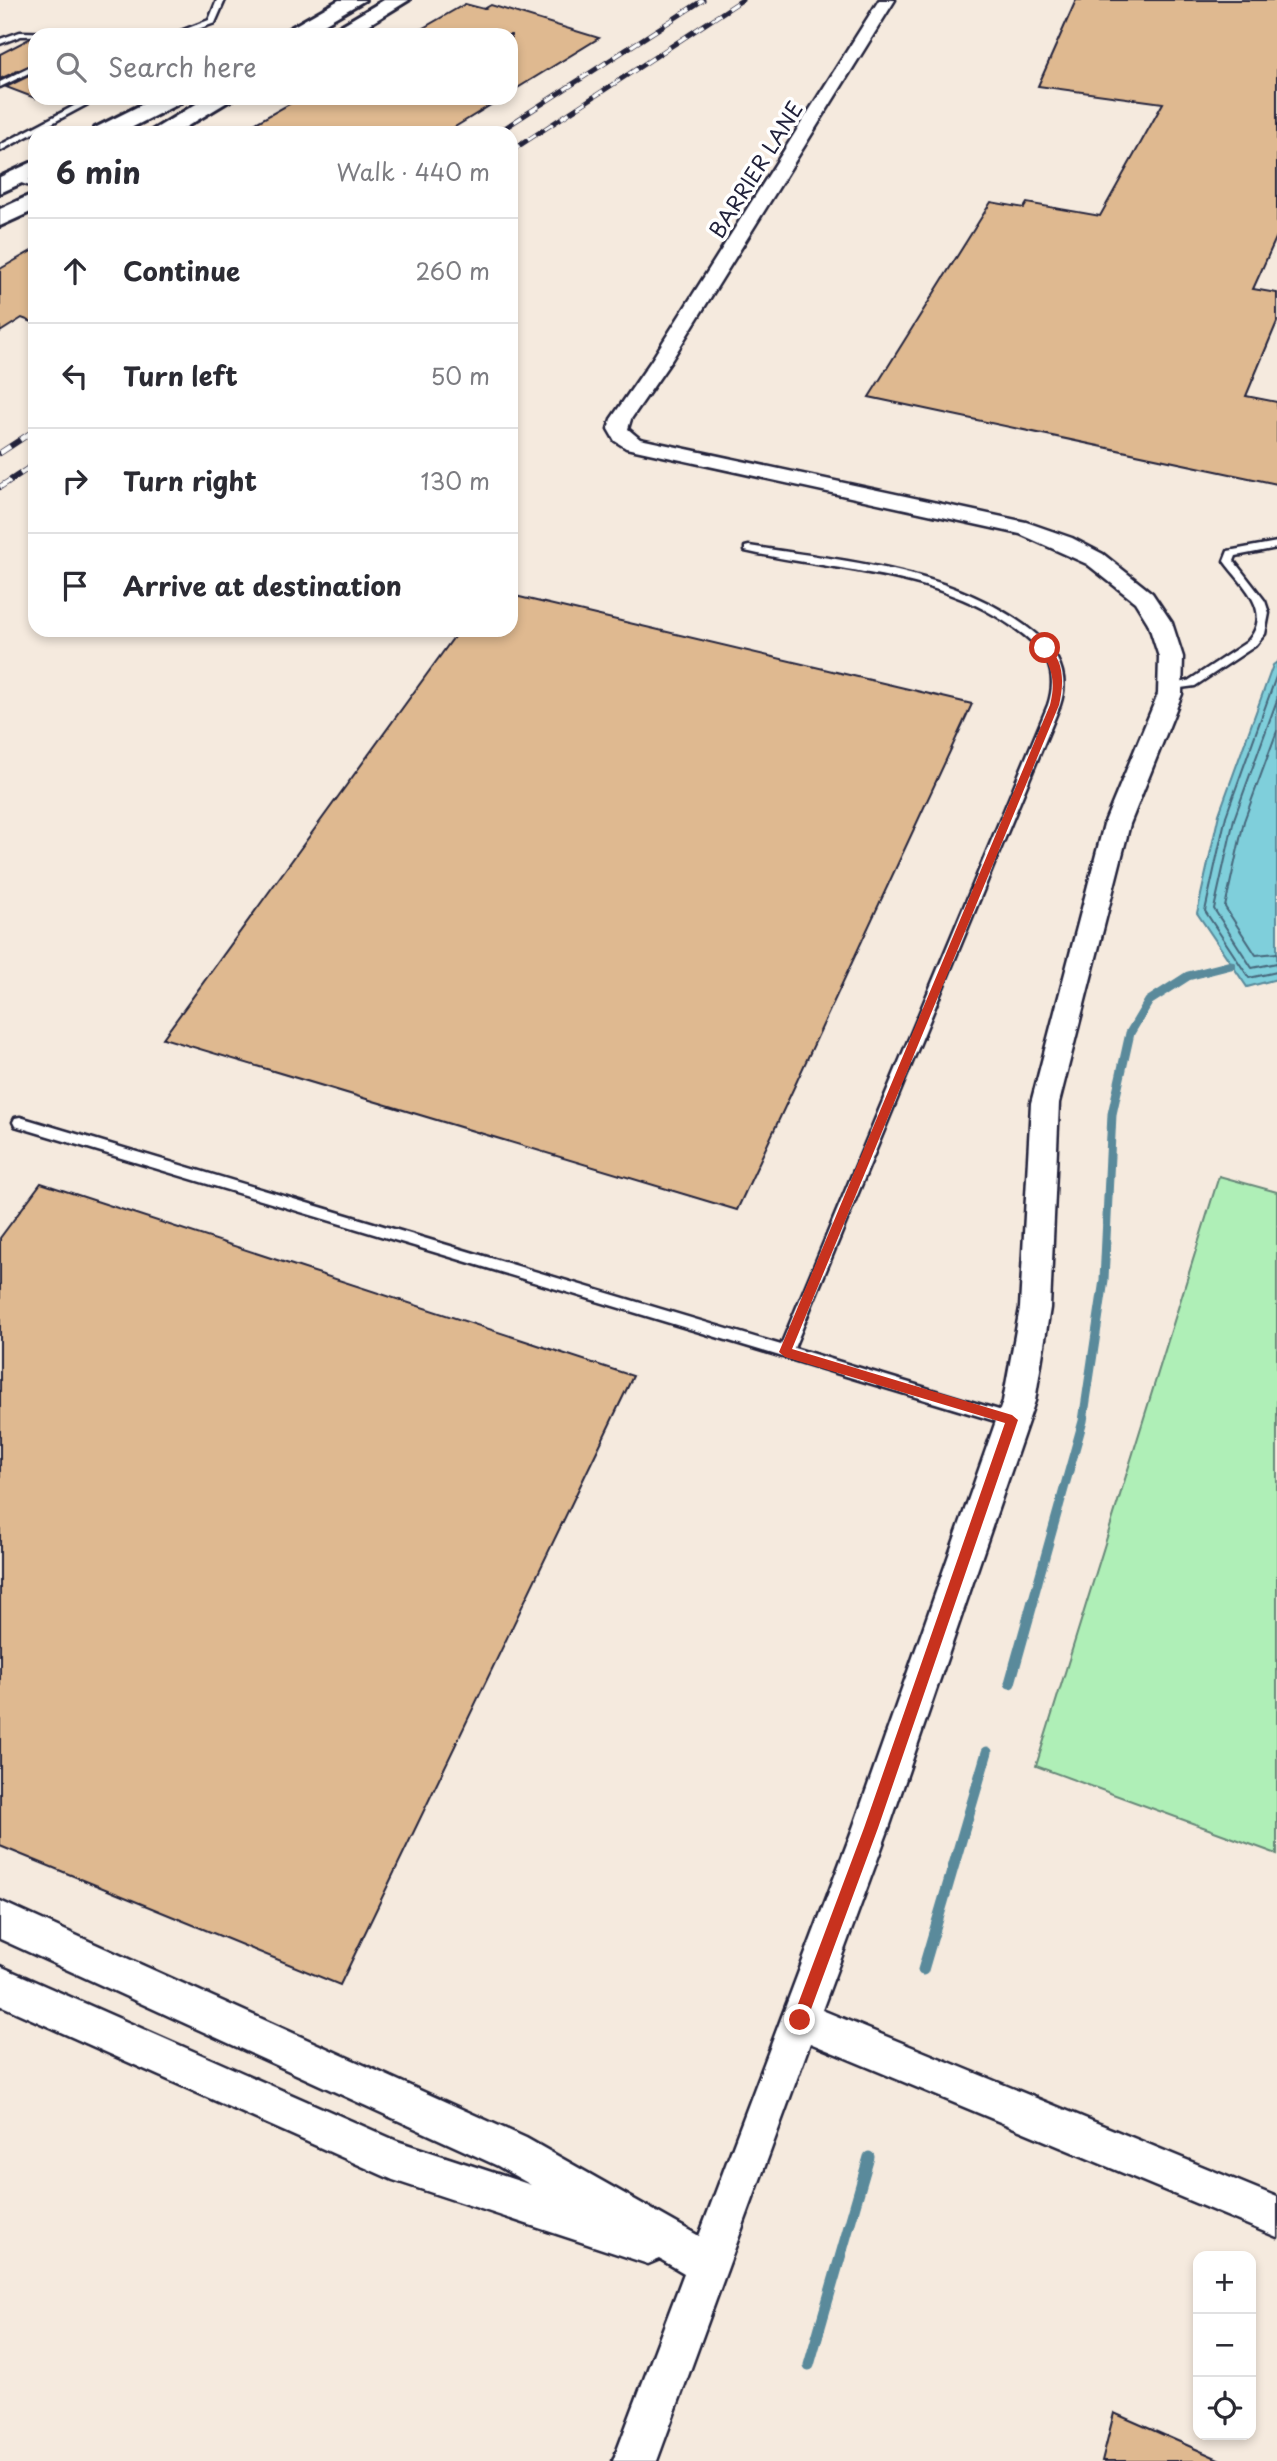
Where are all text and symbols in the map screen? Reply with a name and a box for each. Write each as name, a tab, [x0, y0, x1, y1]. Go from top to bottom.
search box	[28, 28, 518, 105]
text: Search here	[108, 47, 257, 86]
icon: search	[52, 48, 90, 86]
street label: BARRIER LANE	[700, 94, 810, 244]
text: 6 min	[56, 149, 141, 194]
text: Walk · 440 m	[337, 154, 490, 189]
text: Continue	[123, 251, 240, 290]
icon: ahead	[56, 252, 94, 290]
text: 260 m	[415, 253, 490, 288]
text: Turn left	[123, 356, 238, 395]
icon: left	[56, 357, 94, 395]
text: 50 m	[430, 358, 490, 393]
text: Turn right	[123, 461, 257, 500]
icon: right	[56, 462, 94, 500]
text: 130 m	[420, 463, 490, 498]
text: Arrive at destination	[123, 566, 402, 605]
icon: arrive	[56, 567, 94, 605]
route start	[1029, 632, 1060, 663]
route end	[784, 2004, 815, 2035]
map controls	[1193, 2251, 1256, 2440]
button: +	[1193, 2251, 1256, 2314]
button: −	[1193, 2314, 1256, 2377]
button: locate	[1193, 2377, 1256, 2440]

